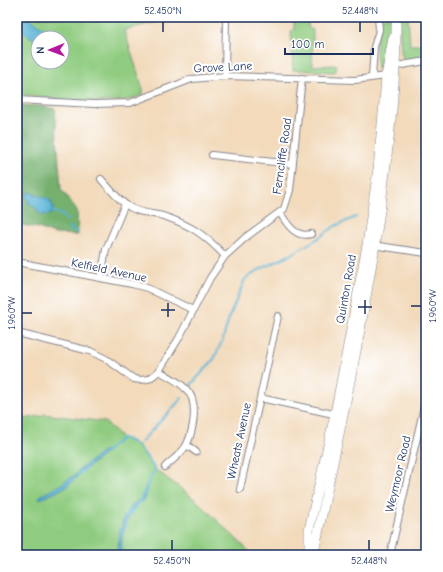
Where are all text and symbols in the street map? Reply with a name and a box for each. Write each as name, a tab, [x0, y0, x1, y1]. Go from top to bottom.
text: 52.450°N	[144, 5, 182, 17]
text: 52.448°N	[342, 5, 378, 17]
north arrow	[30, 30, 70, 70]
scale bar	[285, 30, 373, 56]
text: 100 m	[291, 37, 324, 51]
text: N	[34, 46, 47, 54]
street label: Grove Lane	[193, 58, 253, 76]
street label: Ferncliffe Road	[270, 117, 294, 195]
street label: Quinton Road	[333, 253, 359, 325]
street label: Kelfield Avenue	[70, 255, 148, 285]
text: 1.960°W	[427, 289, 439, 323]
text: 1.960°W	[6, 296, 18, 330]
street label: Wheats Avenue	[224, 401, 254, 481]
street label: Weymoor Road	[382, 434, 414, 514]
text: 52.450°N	[153, 555, 191, 567]
text: 52.448°N	[351, 555, 387, 567]

